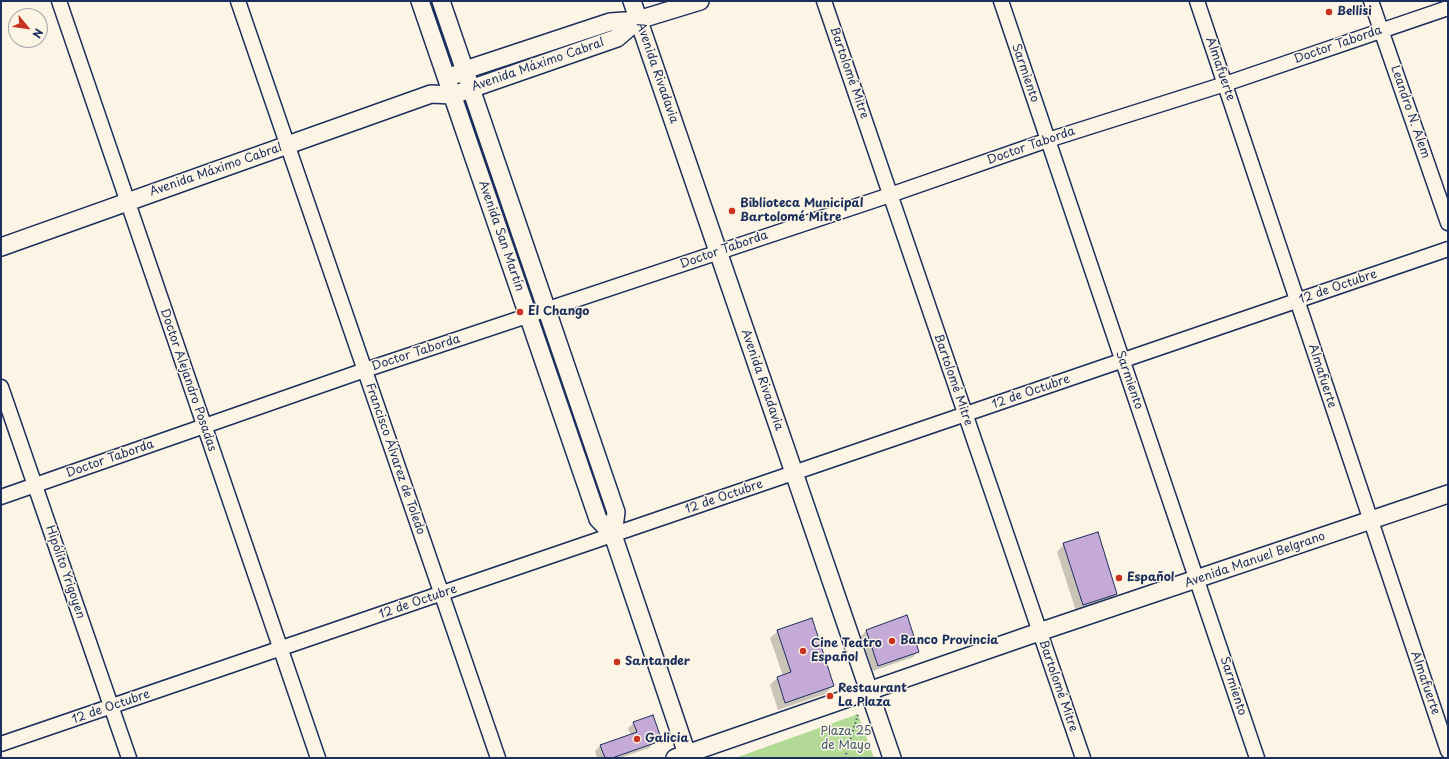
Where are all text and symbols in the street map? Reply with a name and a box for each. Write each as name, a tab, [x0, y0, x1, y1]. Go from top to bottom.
place label: Bellisi	[1337, 5, 1372, 19]
marker: Bellisi	[1324, 7, 1334, 17]
north arrow	[8, 8, 48, 48]
street label: Avenida Rivadavia	[633, 20, 681, 126]
street label: Doctor Taborda	[1292, 23, 1384, 67]
street label: Bartolomé Mitre	[827, 25, 871, 121]
text: N	[29, 26, 48, 42]
street label: Almafuerte	[1202, 35, 1238, 103]
street label: Avenida Máximo Cabral	[470, 36, 606, 94]
street label: Sarmiento	[1008, 42, 1042, 104]
street label: Leandro N. Alem	[1387, 64, 1433, 160]
street label: Doctor Taborda	[985, 124, 1077, 168]
street label: Avenida Máximo Cabral	[148, 141, 284, 199]
street label: Avenida San Martín	[475, 179, 527, 293]
place label: Biblioteca Municipal Bartolomé Mitre	[740, 197, 863, 225]
marker: Biblioteca Municipal Bartolomé Mitre	[727, 206, 737, 216]
street label: Doctor Taborda	[678, 228, 770, 272]
street label: 12 de Octubre	[1297, 267, 1379, 307]
place label: El Chango	[528, 305, 589, 319]
street label: Doctor Alejandro Posadas	[157, 307, 219, 453]
marker: El Chango	[515, 307, 525, 317]
street label: Avenida Rivadavia	[738, 327, 786, 433]
street label: Doctor Taborda	[370, 332, 462, 374]
street label: Bartolomé Mitre	[931, 332, 975, 428]
street label: Almafuerte	[1305, 342, 1339, 410]
street label: Sarmiento	[1112, 349, 1146, 411]
street label: 12 de Octubre	[990, 372, 1072, 412]
street label: Francisco Álvarez de Toledo	[362, 381, 428, 537]
street label: Doctor Taborda	[64, 437, 156, 481]
street label: 12 de Octubre	[683, 477, 765, 517]
street label: Hipólito Yrigoyen	[42, 523, 88, 621]
street label: Avenida Manuel Belgrano	[1183, 529, 1327, 591]
place label: Español	[1127, 571, 1174, 585]
marker: Español	[1114, 573, 1124, 583]
street label: 12 de Octubre	[377, 582, 459, 622]
place label: Banco Provincia	[900, 634, 999, 648]
marker: Banco Provincia	[887, 636, 897, 646]
place label: Cine Teatro Español	[811, 637, 882, 665]
street label: Bartolomé Mitre	[1036, 638, 1080, 734]
marker: Cine Teatro Español	[798, 646, 808, 656]
street label: Almafuerte	[1407, 649, 1443, 717]
place label: Santander	[625, 655, 690, 669]
street label: Sarmiento	[1217, 655, 1249, 717]
marker: Santander	[612, 657, 622, 667]
place label: Restaurant La Plaza	[838, 682, 907, 710]
street label: 12 de Octubre	[70, 687, 152, 727]
marker: Restaurant La Plaza	[825, 691, 835, 701]
park label: Plaza 25 de Mayo	[821, 725, 871, 753]
place label: Galicia	[645, 732, 689, 746]
marker: Galicia	[632, 734, 642, 744]

